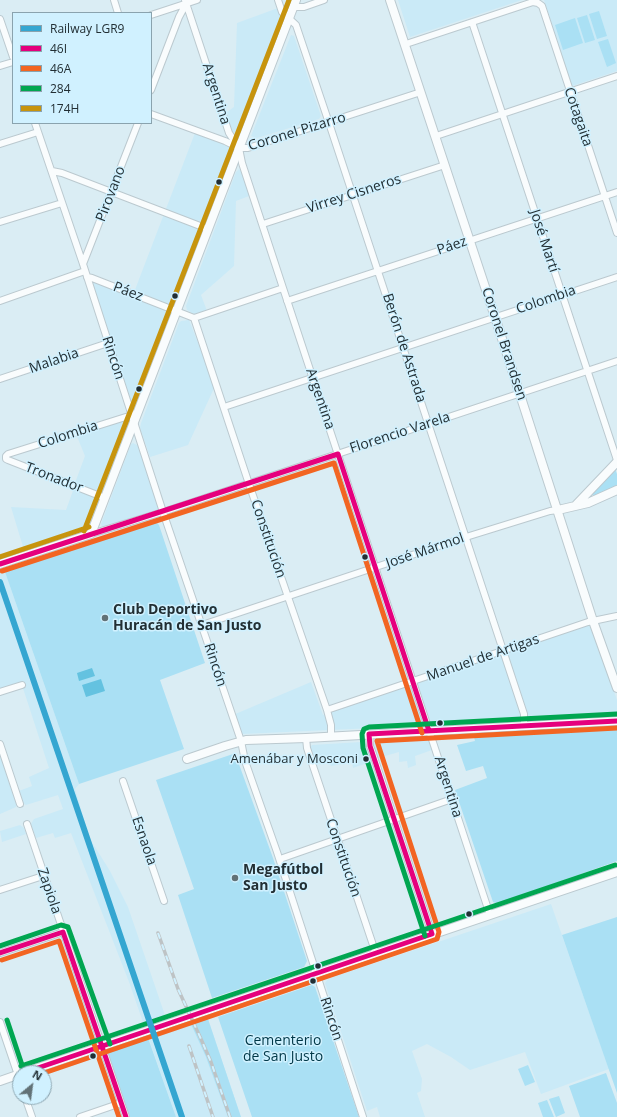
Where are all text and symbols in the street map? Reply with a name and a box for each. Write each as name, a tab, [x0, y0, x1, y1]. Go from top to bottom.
legend	[12, 12, 152, 124]
text: Railway LGR9	[50, 20, 124, 37]
text: 46I	[50, 40, 67, 57]
text: 46A	[50, 60, 71, 77]
street label: Argentina	[198, 61, 234, 127]
text: 284	[50, 80, 71, 97]
street label: Cotagaita	[560, 85, 596, 149]
text: 174H	[50, 100, 79, 117]
street label: Coronel Pizarro	[246, 109, 348, 155]
street label: Pirovano	[93, 164, 129, 224]
street label: Virrey Cisneros	[305, 171, 403, 217]
unlabelled marker	[214, 177, 224, 187]
street label: José Martí	[526, 208, 562, 274]
street label: Páez	[435, 233, 469, 259]
street label: Páez	[111, 279, 145, 305]
street label: Colombia	[514, 282, 578, 318]
street label: Coronel Brandsen	[478, 285, 530, 403]
unlabelled marker	[170, 291, 180, 301]
street label: Berón de Astrada	[378, 291, 430, 405]
street label: Rincón	[98, 334, 128, 382]
street label: Malabia	[27, 345, 81, 377]
street label: Argentina	[302, 366, 338, 432]
unlabelled marker	[134, 384, 144, 394]
street label: Florencio Varela	[348, 409, 452, 457]
street label: Colombia	[36, 417, 100, 453]
street label: Tronador	[23, 459, 85, 497]
street label: Constitución	[247, 498, 289, 580]
street label: José Mármol	[384, 530, 466, 572]
unlabelled marker	[360, 552, 370, 562]
place label: Club Deportivo Huracán de San Justo	[113, 602, 262, 634]
marker: Club Deportivo Huracán de San Justo	[100, 613, 110, 623]
street label: Manuel de Artigas	[425, 631, 541, 685]
street label: Rincón	[200, 641, 230, 689]
unlabelled marker	[435, 718, 445, 728]
place label: Amenábar y Mosconi	[230, 751, 358, 767]
marker: Amenábar y Mosconi	[361, 754, 371, 764]
street label: Argentina	[430, 754, 466, 820]
street label: Esnaola	[128, 814, 160, 868]
street label: Constitución	[322, 817, 364, 899]
place label: Megafútbol San Justo	[243, 862, 323, 894]
street label: Zapiola	[33, 866, 65, 916]
marker: Megafútbol San Justo	[230, 873, 240, 883]
unlabelled marker	[464, 909, 474, 919]
unlabelled marker	[313, 961, 323, 971]
unlabelled marker	[308, 976, 318, 986]
street label: Rincón	[316, 995, 346, 1043]
park label: Cementerio de San Justo	[243, 1033, 323, 1066]
unlabelled marker	[88, 1051, 98, 1061]
north arrow	[12, 1065, 52, 1105]
text: N	[30, 1066, 45, 1084]

